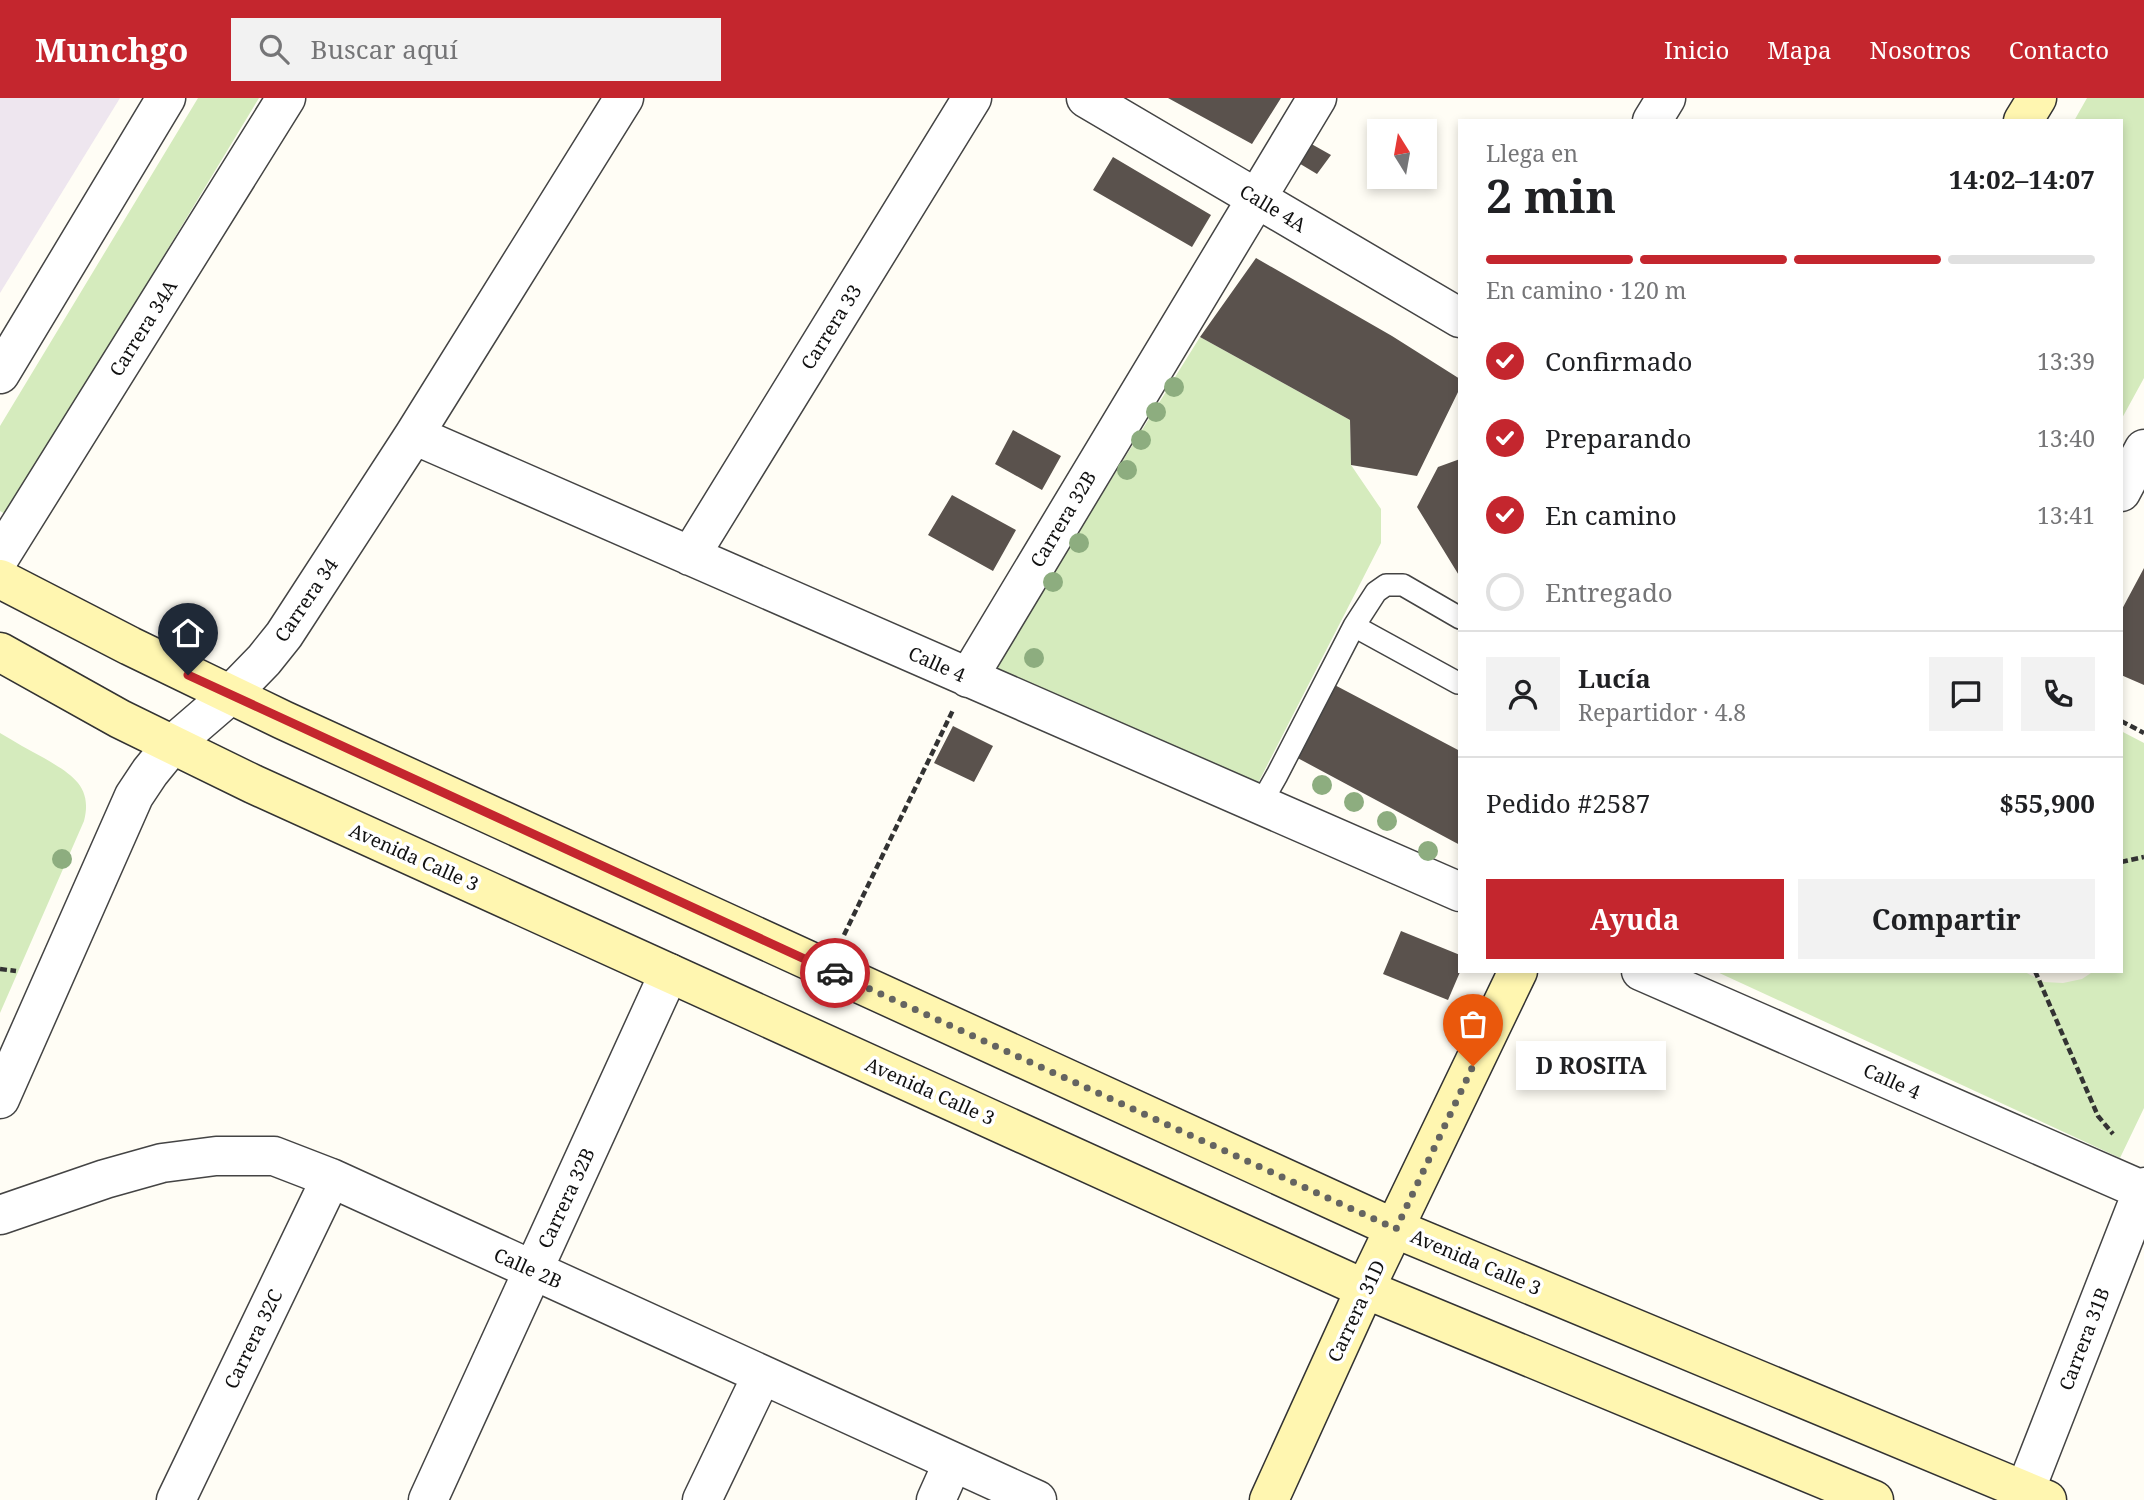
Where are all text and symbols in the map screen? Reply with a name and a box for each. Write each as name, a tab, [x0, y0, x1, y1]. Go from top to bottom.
search box	[231, 18, 721, 81]
text: Munchgo	[35, 27, 189, 72]
icon: search	[255, 30, 293, 68]
text: Buscar aquí	[311, 31, 458, 67]
text: Inicio	[1664, 33, 1729, 66]
text: Mapa	[1767, 33, 1832, 66]
text: Nosotros	[1870, 33, 1971, 66]
text: Contacto	[2009, 33, 2109, 66]
north arrow	[1367, 119, 1437, 189]
map controls	[1367, 119, 1437, 189]
text: Llega en	[1486, 137, 1578, 169]
text: 14:02–14:07	[1949, 161, 2095, 197]
text: 2 min	[1486, 164, 1616, 226]
street label: Calle 4A	[1235, 178, 1312, 238]
street label: Carrera 34A	[103, 274, 183, 381]
text: En camino · 120 m	[1486, 274, 1687, 306]
street label: Carrera 33	[795, 279, 867, 375]
icon: check	[1486, 342, 1524, 380]
text: Confirmado	[1545, 343, 1692, 379]
text: 13:39	[2037, 345, 2095, 377]
icon: check	[1486, 419, 1524, 457]
text: Preparando	[1545, 420, 1692, 456]
text: 13:40	[2037, 422, 2095, 454]
street label: Carrera 32B	[1024, 466, 1102, 572]
icon: check	[1486, 496, 1524, 534]
text: En camino	[1545, 497, 1677, 533]
text: 13:41	[2037, 499, 2095, 531]
street label: Carrera 34	[268, 553, 344, 647]
text: Entregado	[1545, 574, 1673, 610]
pin	[158, 603, 218, 675]
icon: home	[169, 614, 207, 652]
street label: Calle 4	[904, 640, 970, 688]
button: person	[1486, 657, 1560, 731]
button: chat	[1929, 657, 2003, 731]
button: phone	[2021, 657, 2095, 731]
text: Lucía	[1578, 660, 1651, 696]
text: Repartidor · 4.8	[1578, 696, 1746, 728]
text: Pedido #2587	[1486, 785, 1650, 821]
text: $55,900	[1999, 785, 2095, 821]
street label: Avenida Calle 3	[345, 817, 483, 897]
button: Ayuda	[1486, 879, 1784, 959]
button: Compartir	[1798, 879, 2095, 959]
courier	[800, 938, 870, 1008]
icon: car	[816, 954, 854, 992]
pin	[1443, 994, 1503, 1066]
icon: bag	[1454, 1005, 1492, 1043]
callout: D ROSITA	[1515, 1042, 1666, 1090]
text: D ROSITA	[1535, 1049, 1647, 1081]
street label: Avenida Calle 3	[861, 1051, 999, 1131]
street label: Calle 4	[1859, 1057, 1925, 1105]
street label: Carrera 32B	[531, 1143, 601, 1253]
street label: Avenida Calle 3	[1407, 1223, 1545, 1301]
street label: Calle 2B	[490, 1241, 566, 1295]
street label: Carrera 31D	[1321, 1256, 1391, 1366]
street label: Carrera 31B	[2052, 1284, 2116, 1394]
street label: Carrera 32C	[218, 1285, 288, 1393]

